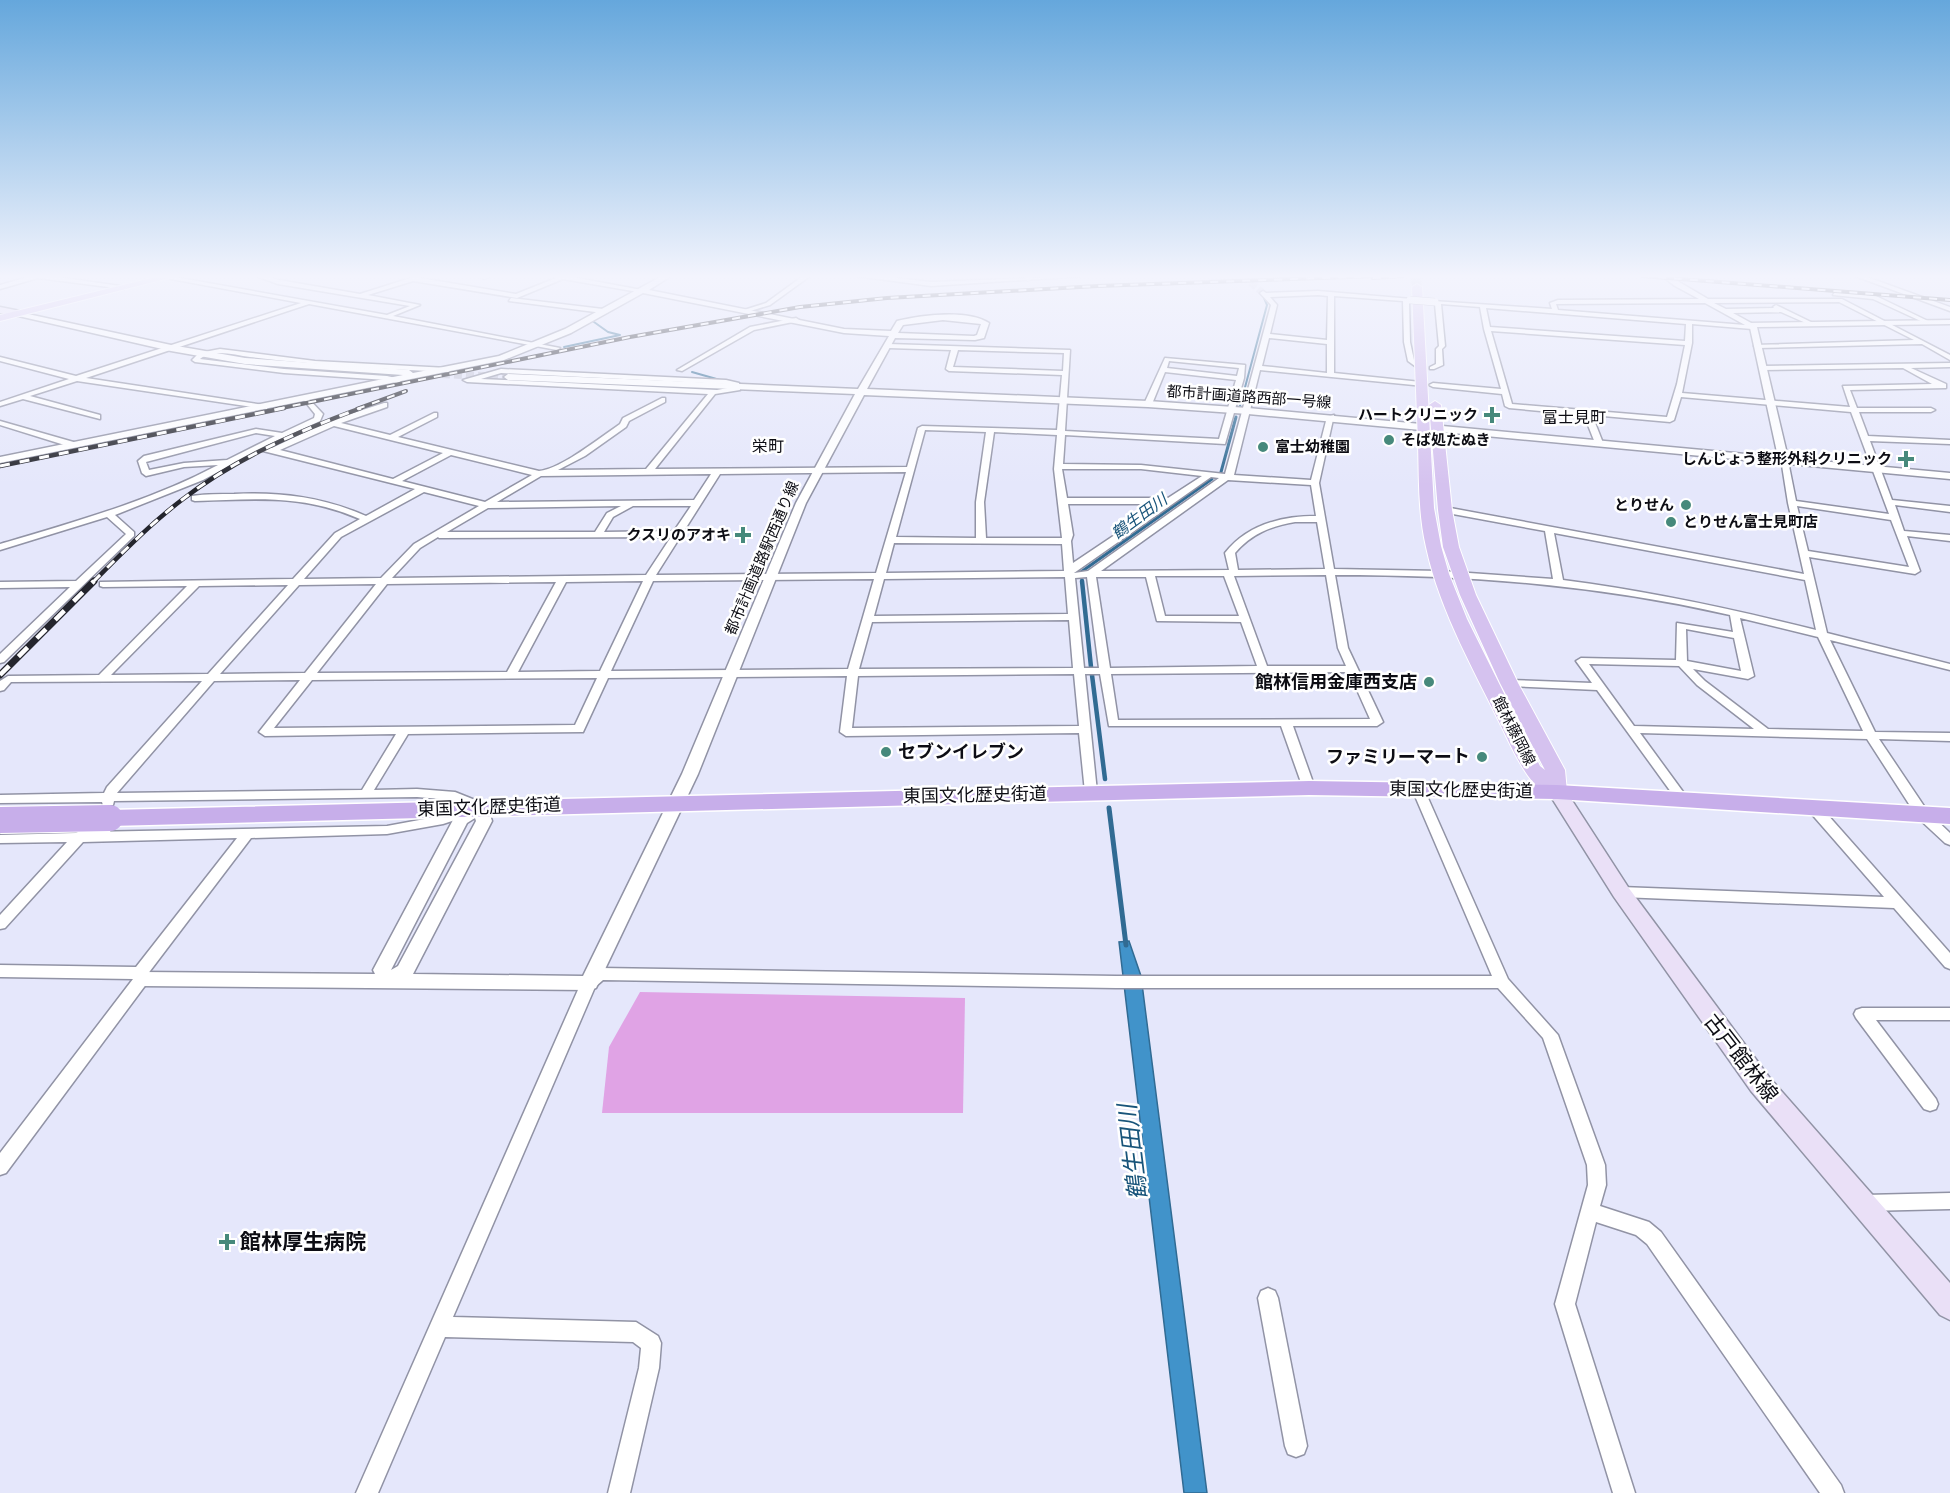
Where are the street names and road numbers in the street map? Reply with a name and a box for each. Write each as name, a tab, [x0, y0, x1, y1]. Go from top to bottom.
street label: 都市計画道路西部一号線	[1166, 382, 1332, 413]
street label: 都市計画道路駅西通り線	[721, 479, 803, 638]
street label: 館林藤岡線	[1488, 693, 1539, 769]
street label: 東国文化歴史街道	[1389, 779, 1533, 802]
street label: 東国文化歴史街道	[903, 784, 1047, 807]
street label: 東国文化歴史街道	[417, 794, 561, 821]
street label: 古戸館林線	[1698, 1009, 1783, 1107]

